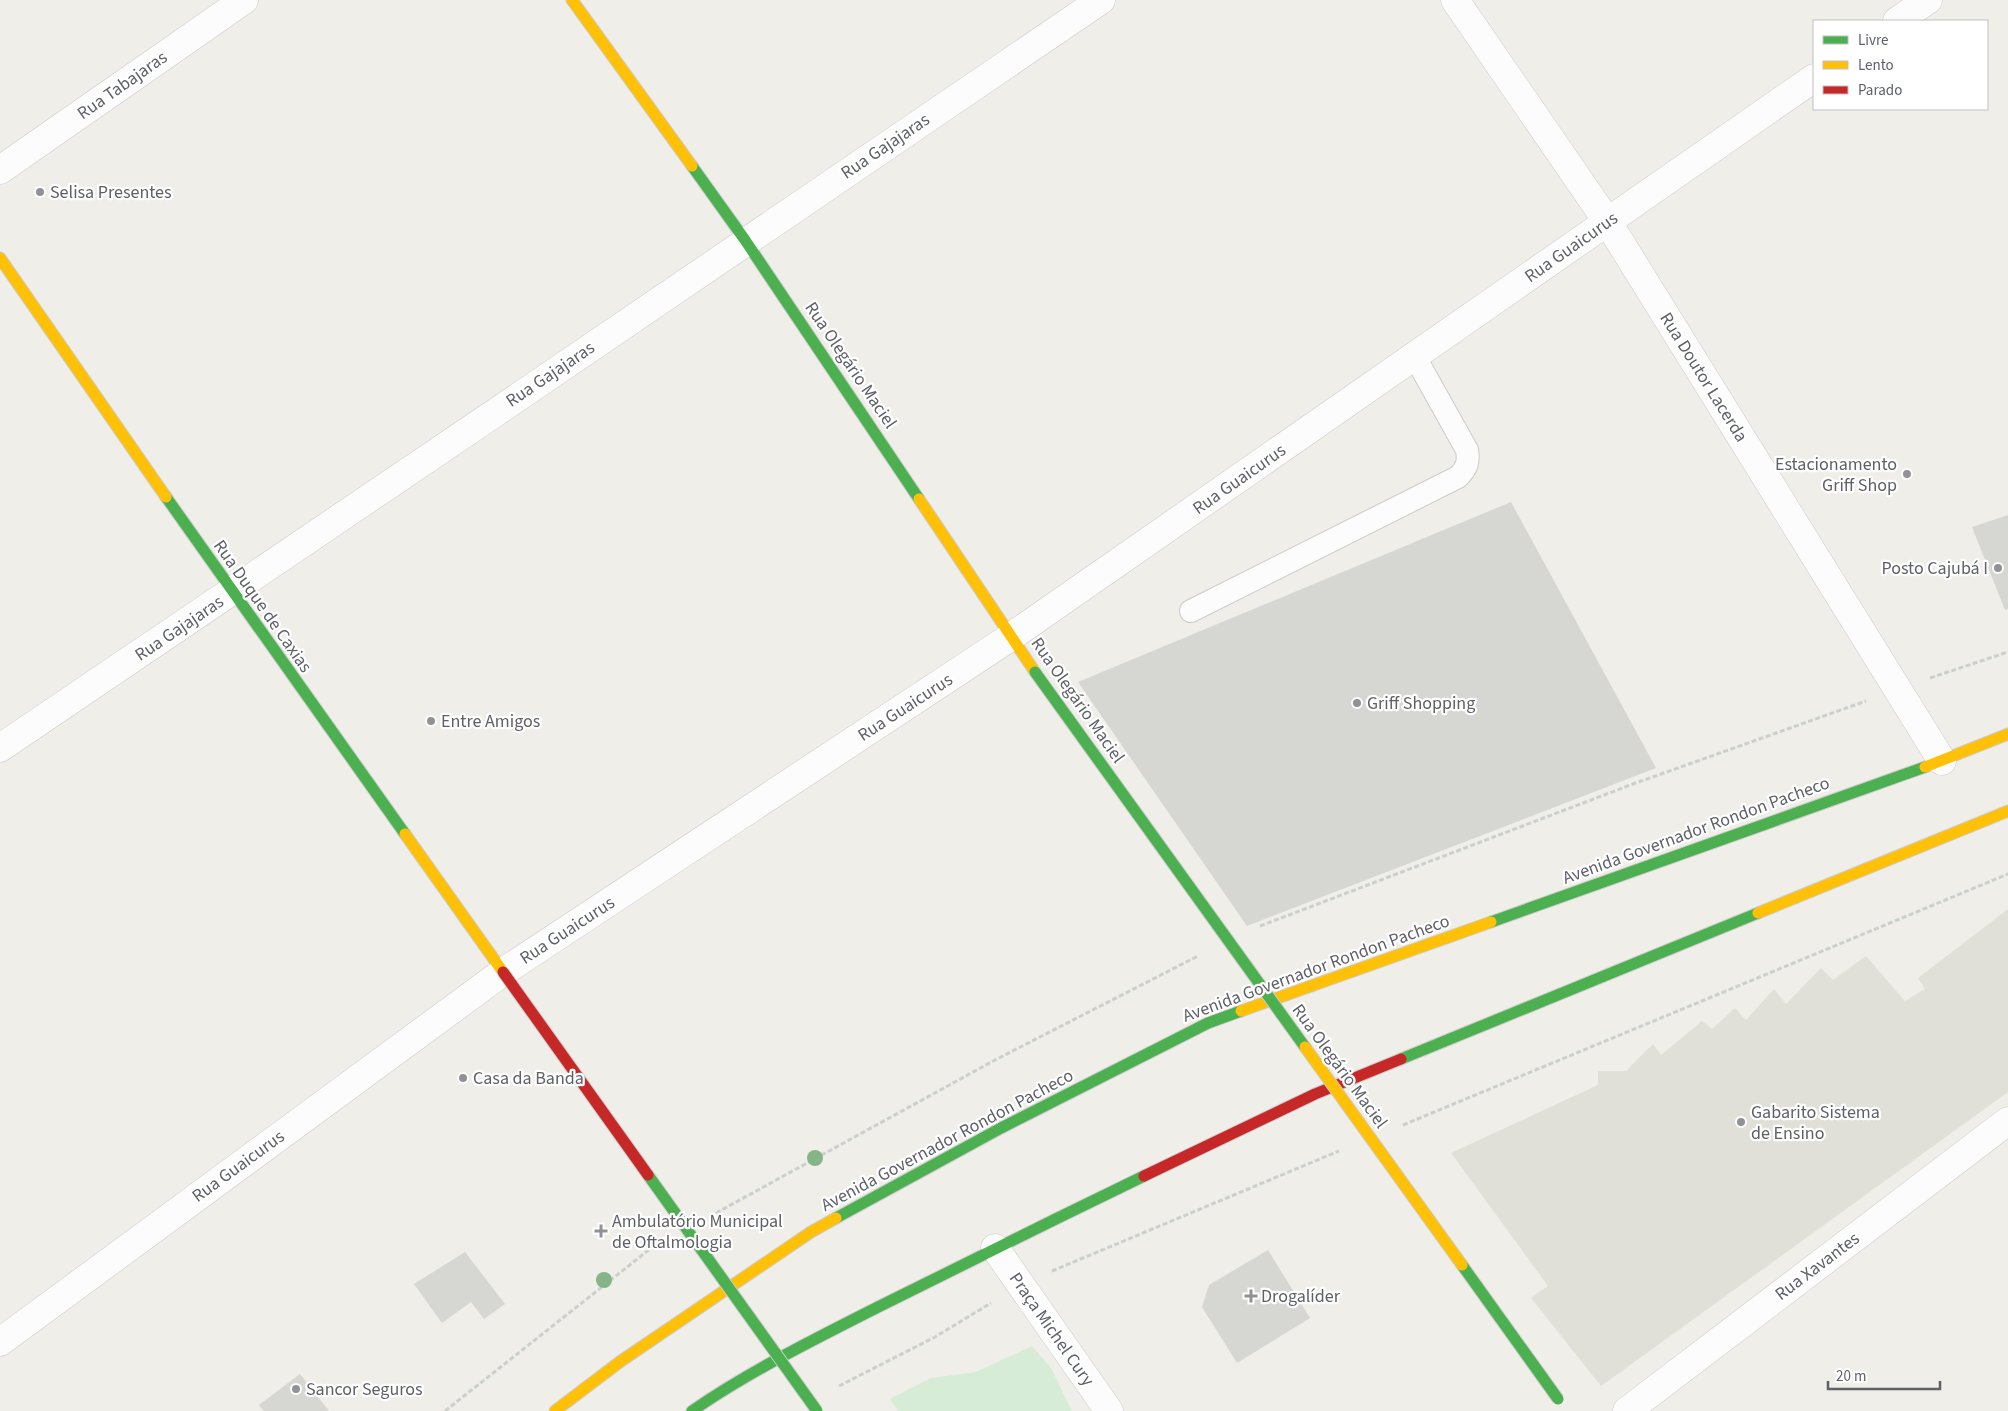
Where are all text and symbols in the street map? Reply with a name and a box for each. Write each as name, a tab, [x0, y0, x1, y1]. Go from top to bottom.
legend	[1813, 20, 1988, 110]
text: Livre	[1858, 30, 1888, 51]
street label: Rua Tabajaras	[72, 45, 172, 126]
text: Lento	[1858, 55, 1894, 76]
text: Parado	[1858, 80, 1902, 101]
street label: Rua Gajajaras	[836, 107, 935, 185]
place label: Selisa Presentes	[50, 180, 172, 205]
marker: Selisa Presentes	[34, 186, 46, 198]
street label: Rua Guaicurus	[1520, 206, 1623, 289]
street label: Rua Olegário Maciel	[799, 297, 902, 434]
street label: Rua Doutor Lacerda	[1654, 308, 1754, 447]
street label: Rua Gajajaras	[501, 335, 600, 413]
street label: Rua Guaicurus	[1188, 438, 1291, 521]
place label: Estacionamento Griff Shop	[1775, 452, 1897, 498]
marker: Estacionamento Griff Shop	[1901, 468, 1913, 480]
street label: Rua Duque de Caxias	[207, 535, 318, 678]
place label: Posto Cajubá I	[1881, 556, 1988, 581]
marker: Posto Cajubá I	[1992, 562, 2004, 574]
street label: Rua Gajajaras	[130, 589, 229, 667]
street label: Rua Olegário Maciel	[1025, 632, 1130, 768]
street label: Rua Guaicurus	[853, 667, 958, 748]
place label: Griff Shopping	[1367, 691, 1475, 716]
marker: Griff Shopping	[1351, 697, 1363, 709]
place label: Entre Amigos	[441, 709, 540, 734]
marker: Entre Amigos	[425, 715, 437, 727]
street label: Avenida Governador Rondon Pacheco	[1559, 770, 1833, 891]
street label: Rua Guaicurus	[515, 890, 620, 971]
street label: Avenida Governador Rondon Pacheco	[1179, 908, 1453, 1029]
street label: Rua Olegário Maciel	[1286, 999, 1393, 1134]
street label: Avenida Governador Rondon Pacheco	[817, 1063, 1078, 1218]
place label: Casa da Banda	[473, 1066, 584, 1091]
marker: Casa da Banda	[457, 1072, 469, 1084]
place label: Gabarito Sistema de Ensino	[1751, 1100, 1880, 1146]
marker: Gabarito Sistema de Ensino	[1735, 1116, 1747, 1128]
street label: Rua Guaicurus	[187, 1124, 290, 1208]
place label: Ambulatório Municipal de Oftalmologia	[612, 1209, 783, 1255]
marker: Ambulatório Municipal de Oftalmologia	[594, 1224, 608, 1238]
street label: Rua Xavantes	[1770, 1226, 1865, 1307]
street label: Praça Michel Cury	[1003, 1267, 1100, 1392]
place label: Drogalíder	[1261, 1284, 1341, 1309]
marker: Drogalíder	[1245, 1290, 1257, 1302]
scale bar	[1828, 1358, 1940, 1390]
text: 20 m	[1836, 1366, 1866, 1387]
place label: Sancor Seguros	[306, 1377, 423, 1402]
marker: Sancor Seguros	[290, 1383, 302, 1395]

